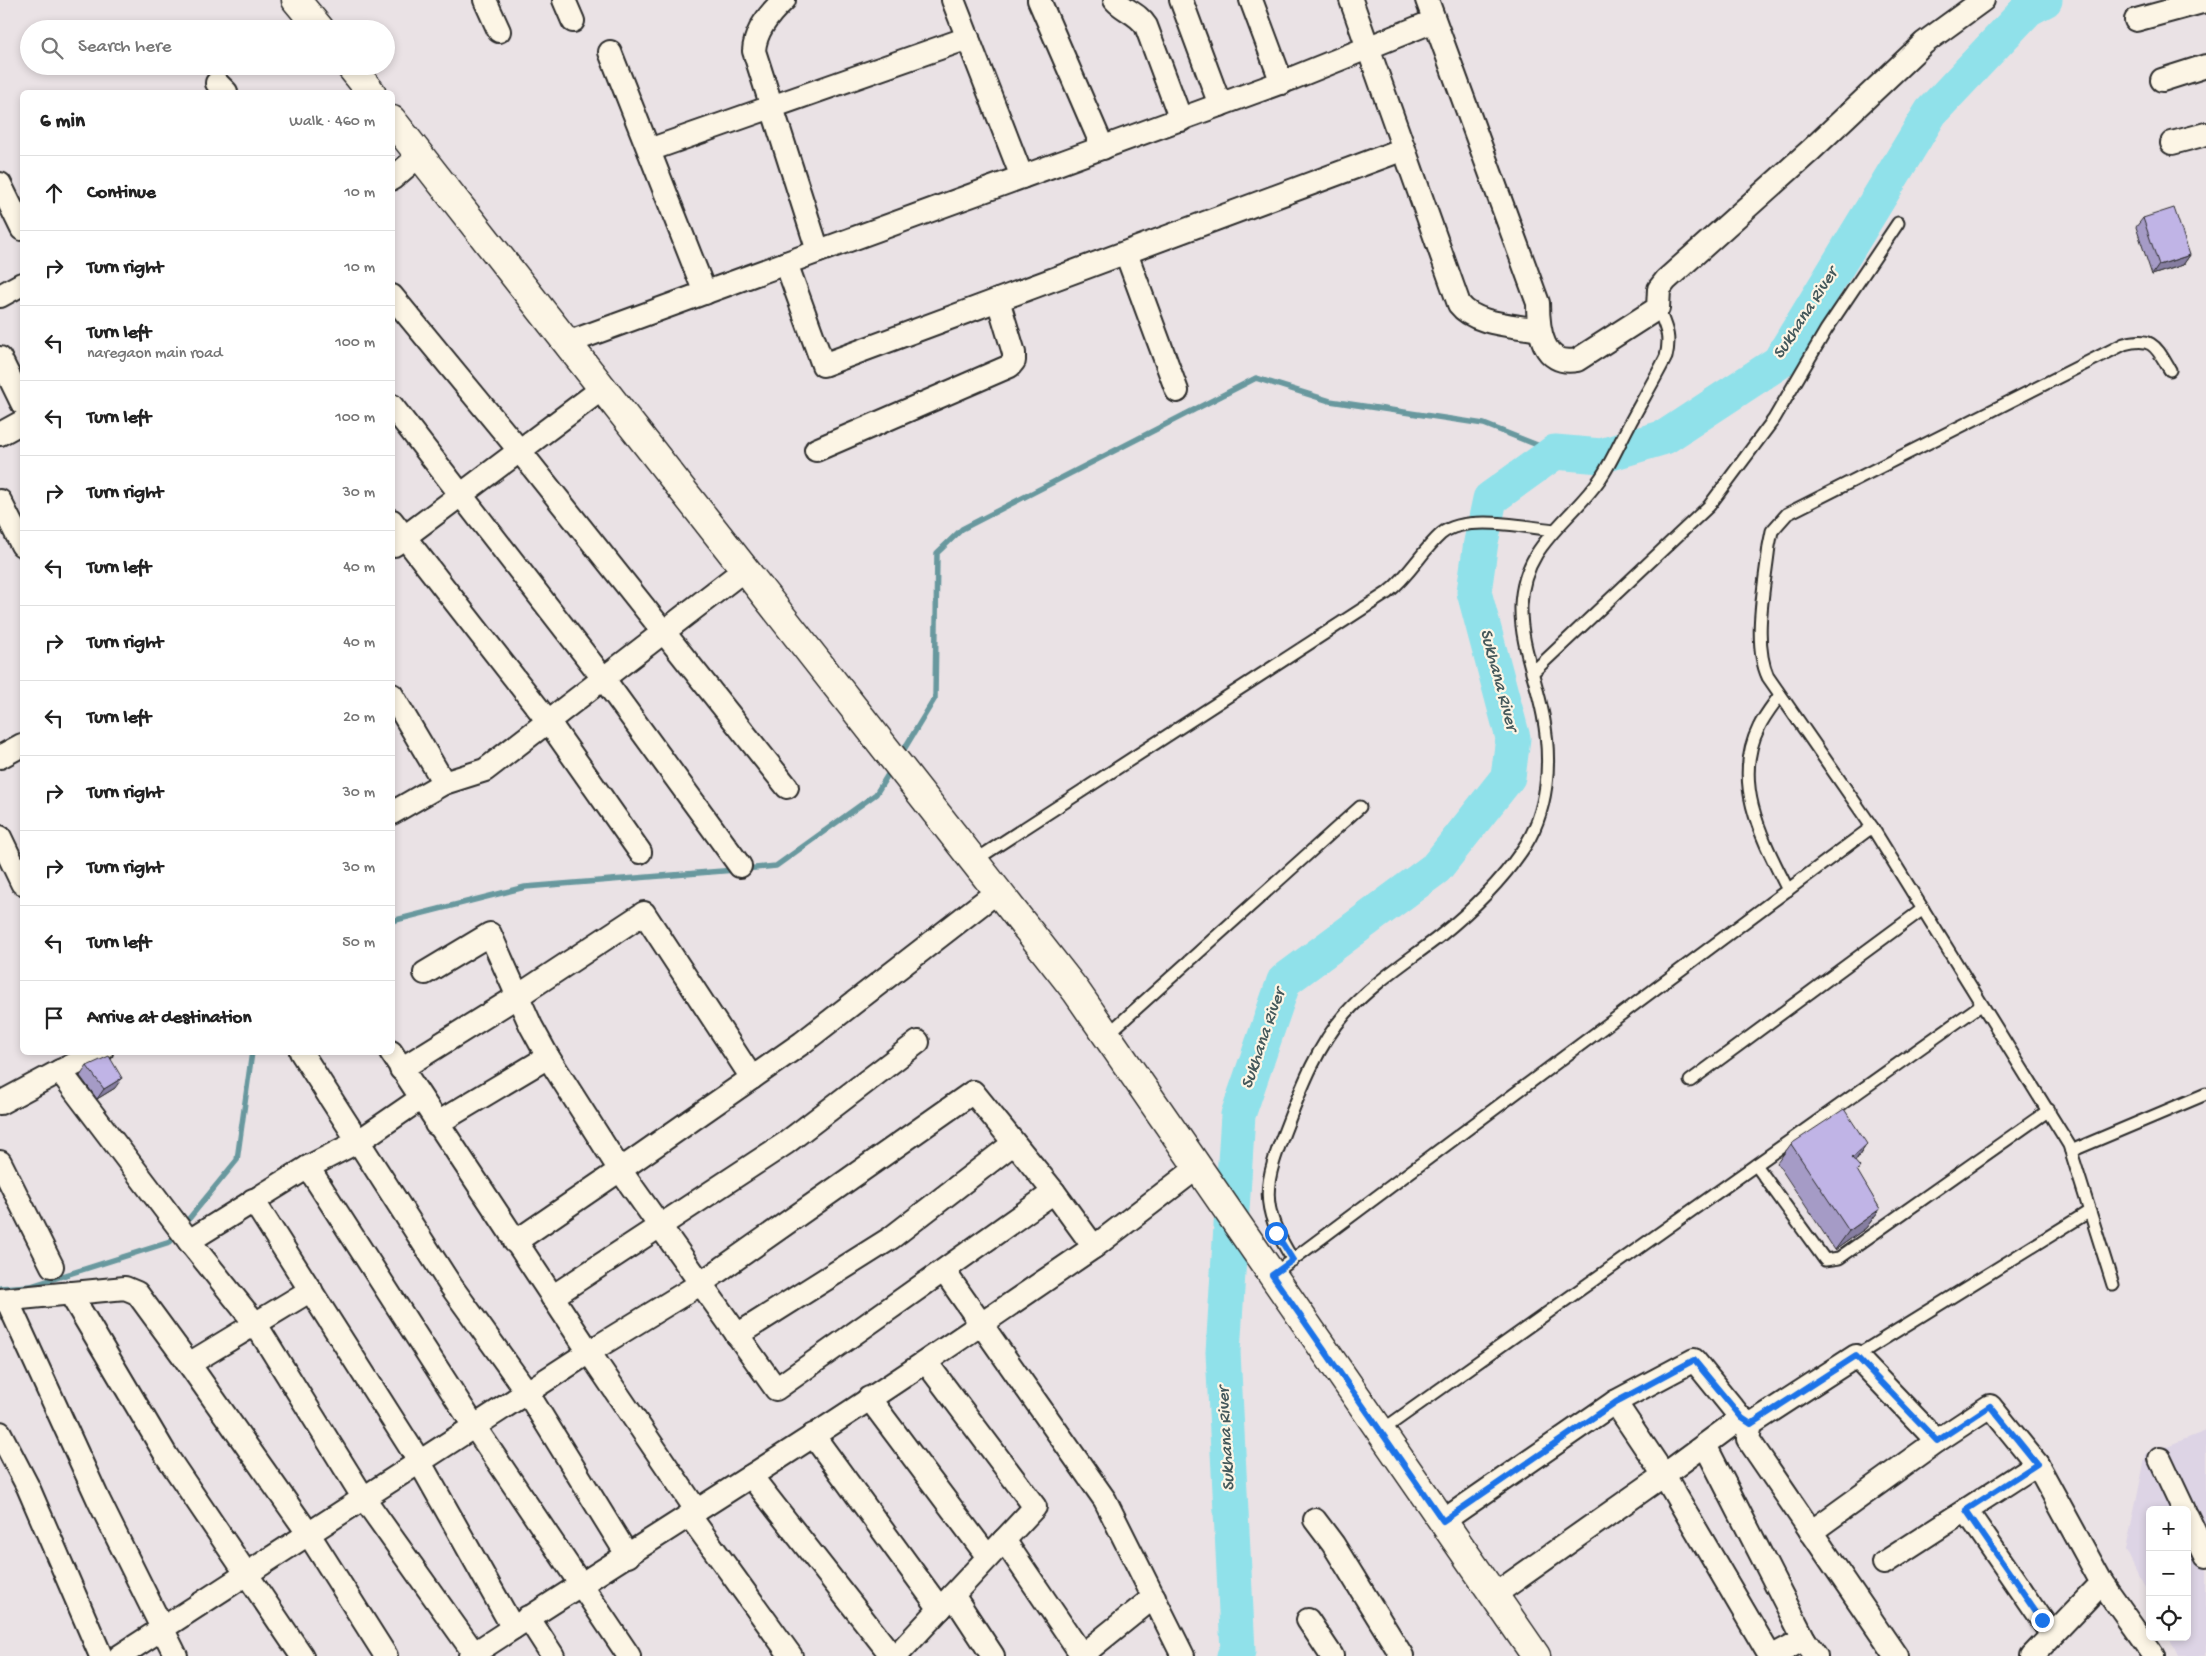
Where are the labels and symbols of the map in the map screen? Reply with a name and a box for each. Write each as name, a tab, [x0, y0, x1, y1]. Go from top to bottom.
water label: Sukhana River	[1769, 262, 1845, 363]
water label: Sukhana River	[1474, 627, 1523, 737]
water label: Sukhana River	[1237, 983, 1292, 1092]
route start	[1265, 1222, 1288, 1245]
water label: Sukhana River	[1214, 1383, 1240, 1492]
route end	[2031, 1609, 2054, 1632]

